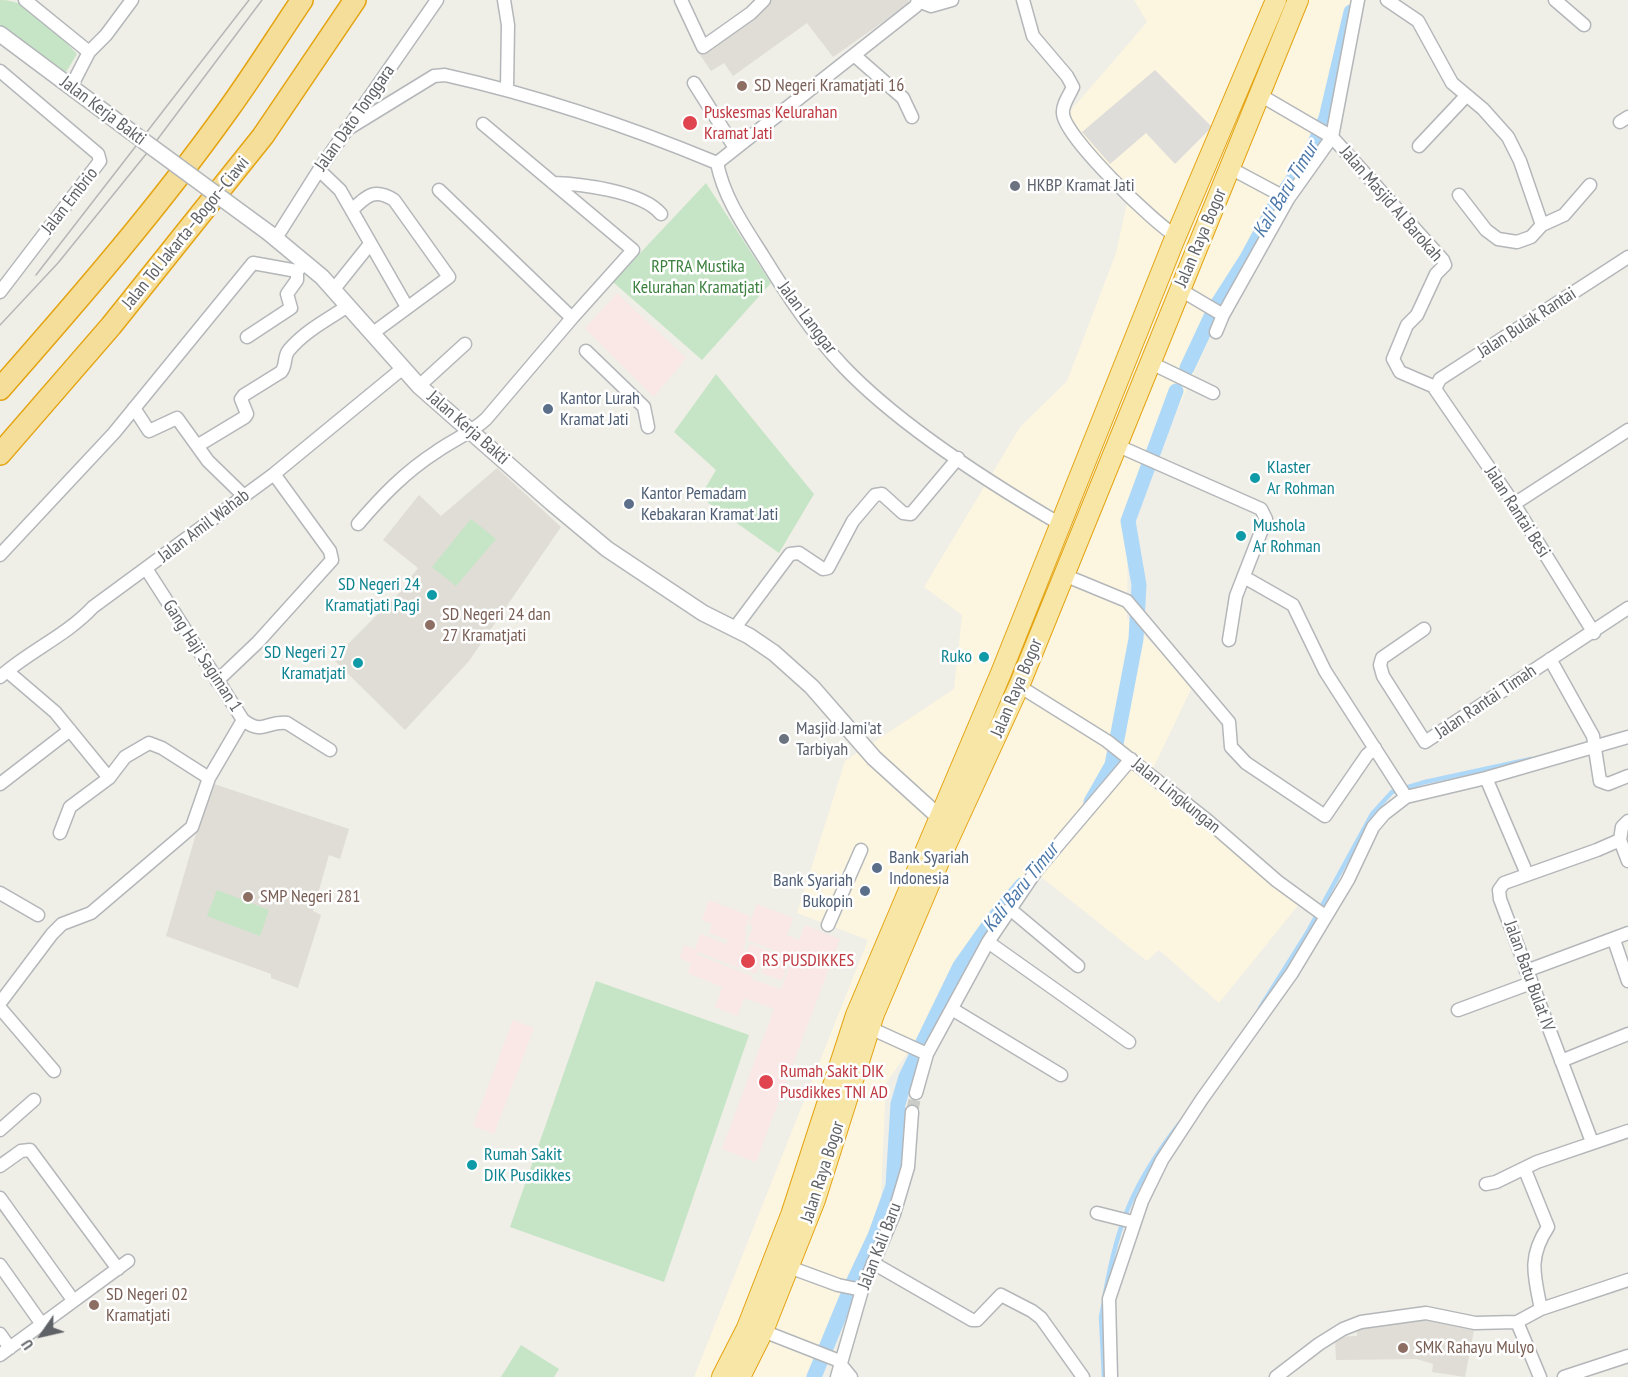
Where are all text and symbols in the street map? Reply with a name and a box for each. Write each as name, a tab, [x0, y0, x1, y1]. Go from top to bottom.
street label: Jalan Dato Tonggara	[310, 61, 400, 175]
street label: Jalan Kerja Bakti	[56, 72, 150, 150]
place label: SD Negeri Kramatjati 16	[754, 75, 904, 97]
marker: SD Negeri Kramatjati 16	[735, 79, 749, 93]
place label: Puskesmas Kelurahan Kramat Jati	[704, 102, 837, 144]
marker: Puskesmas Kelurahan Kramat Jati	[681, 114, 699, 132]
water label: Kali Baru Timur	[1248, 138, 1324, 242]
street label: Jalan Masjid Al Barokah	[1335, 142, 1447, 266]
street label: Jalan Tol Jakarta–Bogor–Ciawi	[118, 153, 254, 313]
street label: Jalan Embrio	[37, 163, 103, 239]
place label: HKBP Kramat Jati	[1027, 175, 1135, 197]
marker: HKBP Kramat Jati	[1008, 179, 1022, 193]
street label: Jalan Raya Bogor	[1171, 185, 1231, 291]
park label: RPTRA Mustika Kelurahan Kramatjati	[632, 256, 764, 298]
street label: Jalan Langgar	[773, 278, 841, 358]
street label: Jalan Bulak Rantai	[1474, 283, 1580, 363]
street label: Jalan Kerja Bakti	[423, 387, 513, 469]
place label: Kantor Lurah Kramat Jati	[560, 388, 640, 430]
marker: Kantor Lurah Kramat Jati	[541, 402, 555, 416]
place label: Klaster Ar Rohman	[1267, 457, 1335, 500]
street label: Jalan Rantai Besi	[1480, 462, 1554, 562]
marker: Klaster Ar Rohman	[1248, 471, 1262, 485]
place label: Kantor Pemadam Kebakaran Kramat Jati	[641, 483, 778, 526]
street label: Jalan Amil Wahab	[154, 485, 254, 567]
marker: Kantor Pemadam Kebakaran Kramat Jati	[622, 497, 636, 511]
place label: Mushola Ar Rohman	[1253, 515, 1321, 558]
marker: Mushola Ar Rohman	[1234, 529, 1248, 543]
place label: SD Negeri 24 Kramatjati Pagi	[325, 574, 420, 616]
marker: SD Negeri 24 Kramatjati Pagi	[425, 588, 439, 602]
street label: Gang Haji Sagiman 1	[158, 596, 246, 716]
place label: SD Negeri 24 dan 27 Kramatjati	[442, 604, 551, 646]
marker: SD Negeri 24 dan 27 Kramatjati	[423, 618, 437, 632]
street label: Jalan Raya Bogor	[987, 635, 1047, 741]
place label: SD Negeri 27 Kramatjati	[264, 642, 346, 684]
place label: Ruko	[941, 646, 972, 668]
marker: Ruko	[977, 650, 991, 664]
marker: SD Negeri 27 Kramatjati	[351, 656, 365, 670]
street label: Jalan Rantai Timah	[1431, 660, 1541, 744]
place label: Masjid Jami'at Tarbiyah	[796, 718, 882, 760]
marker: Masjid Jami'at Tarbiyah	[777, 732, 791, 746]
street label: Jalan Lingkungan	[1128, 754, 1224, 838]
water label: Kali Baru Timur	[978, 839, 1064, 937]
place label: Bank Syariah Indonesia	[889, 847, 969, 890]
marker: Bank Syariah Indonesia	[870, 861, 884, 875]
place label: Bank Syariah Bukopin	[773, 870, 853, 912]
marker: Bank Syariah Bukopin	[858, 884, 872, 898]
place label: SMP Negeri 281	[260, 886, 360, 908]
marker: SMP Negeri 281	[241, 890, 255, 904]
street label: Jalan Batu Bulat IV	[1499, 918, 1559, 1034]
place label: RS PUSDIKKES	[762, 950, 854, 972]
marker: RS PUSDIKKES	[739, 952, 757, 970]
place label: Rumah Sakit DIK Pusdikkes TNI AD	[780, 1061, 888, 1104]
marker: Rumah Sakit DIK Pusdikkes TNI AD	[757, 1073, 775, 1091]
street label: Jalan Raya Bogor	[797, 1119, 849, 1225]
place label: Rumah Sakit DIK Pusdikkes	[484, 1144, 571, 1186]
marker: Rumah Sakit DIK Pusdikkes	[465, 1158, 479, 1172]
street label: Jalan Kali Baru	[854, 1200, 906, 1292]
place label: SD Negeri 02 Kramatjati	[106, 1284, 188, 1326]
marker: SD Negeri 02 Kramatjati	[87, 1298, 101, 1312]
north arrow	[12, 1305, 72, 1365]
text: U	[16, 1336, 38, 1354]
place label: SMK Rahayu Mulyo	[1415, 1337, 1534, 1359]
marker: SMK Rahayu Mulyo	[1396, 1341, 1410, 1355]

